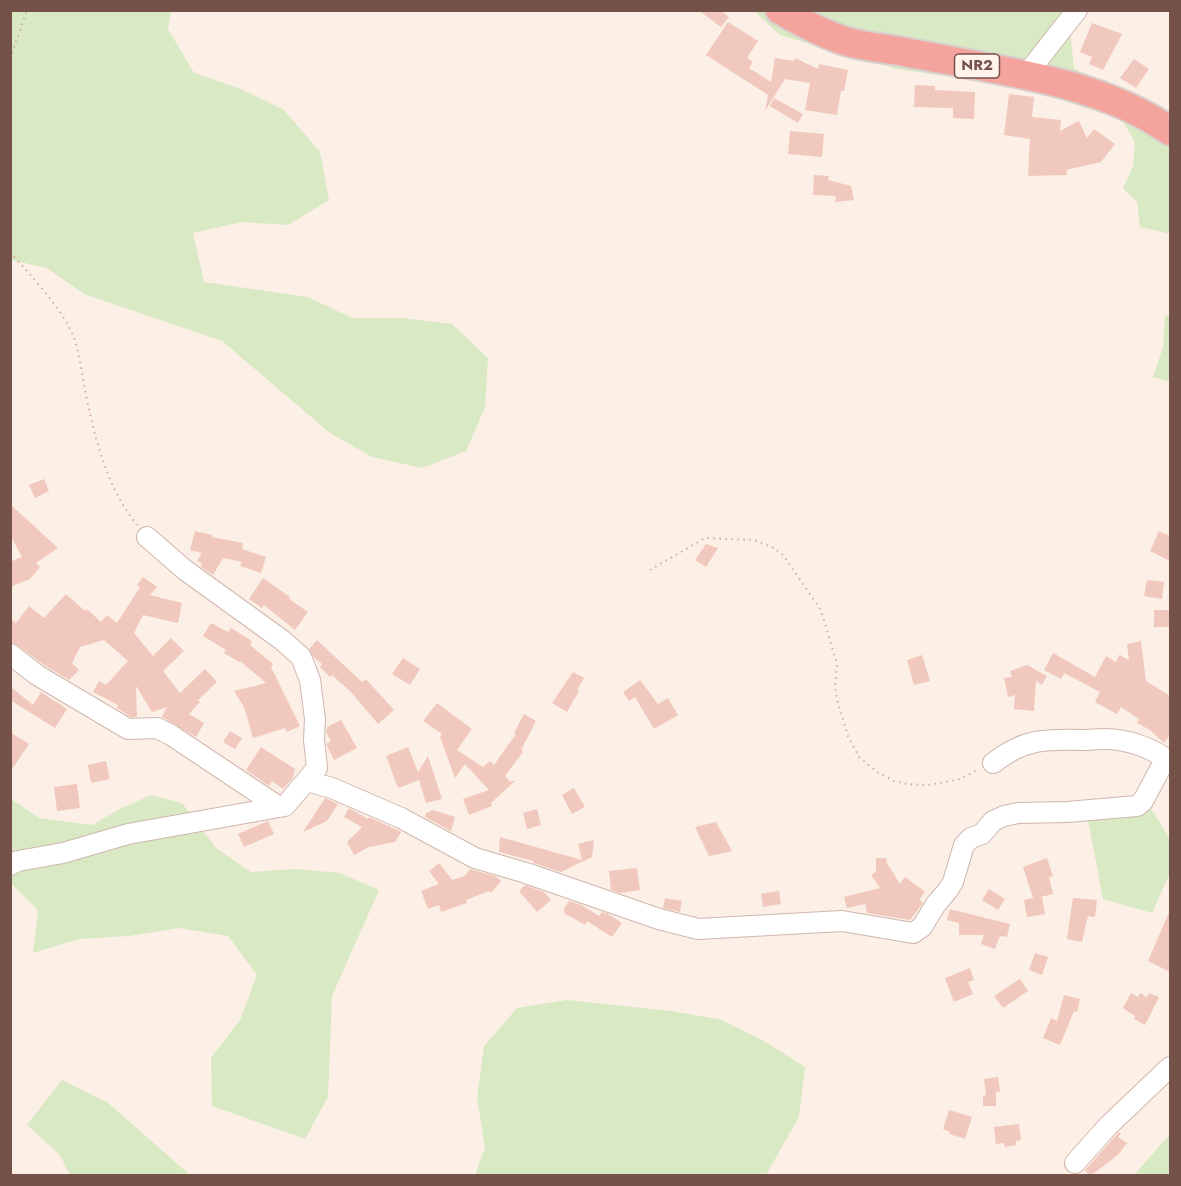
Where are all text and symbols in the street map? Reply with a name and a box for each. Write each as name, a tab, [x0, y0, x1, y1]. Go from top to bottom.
road number: NR2	[954, 54, 1000, 78]

